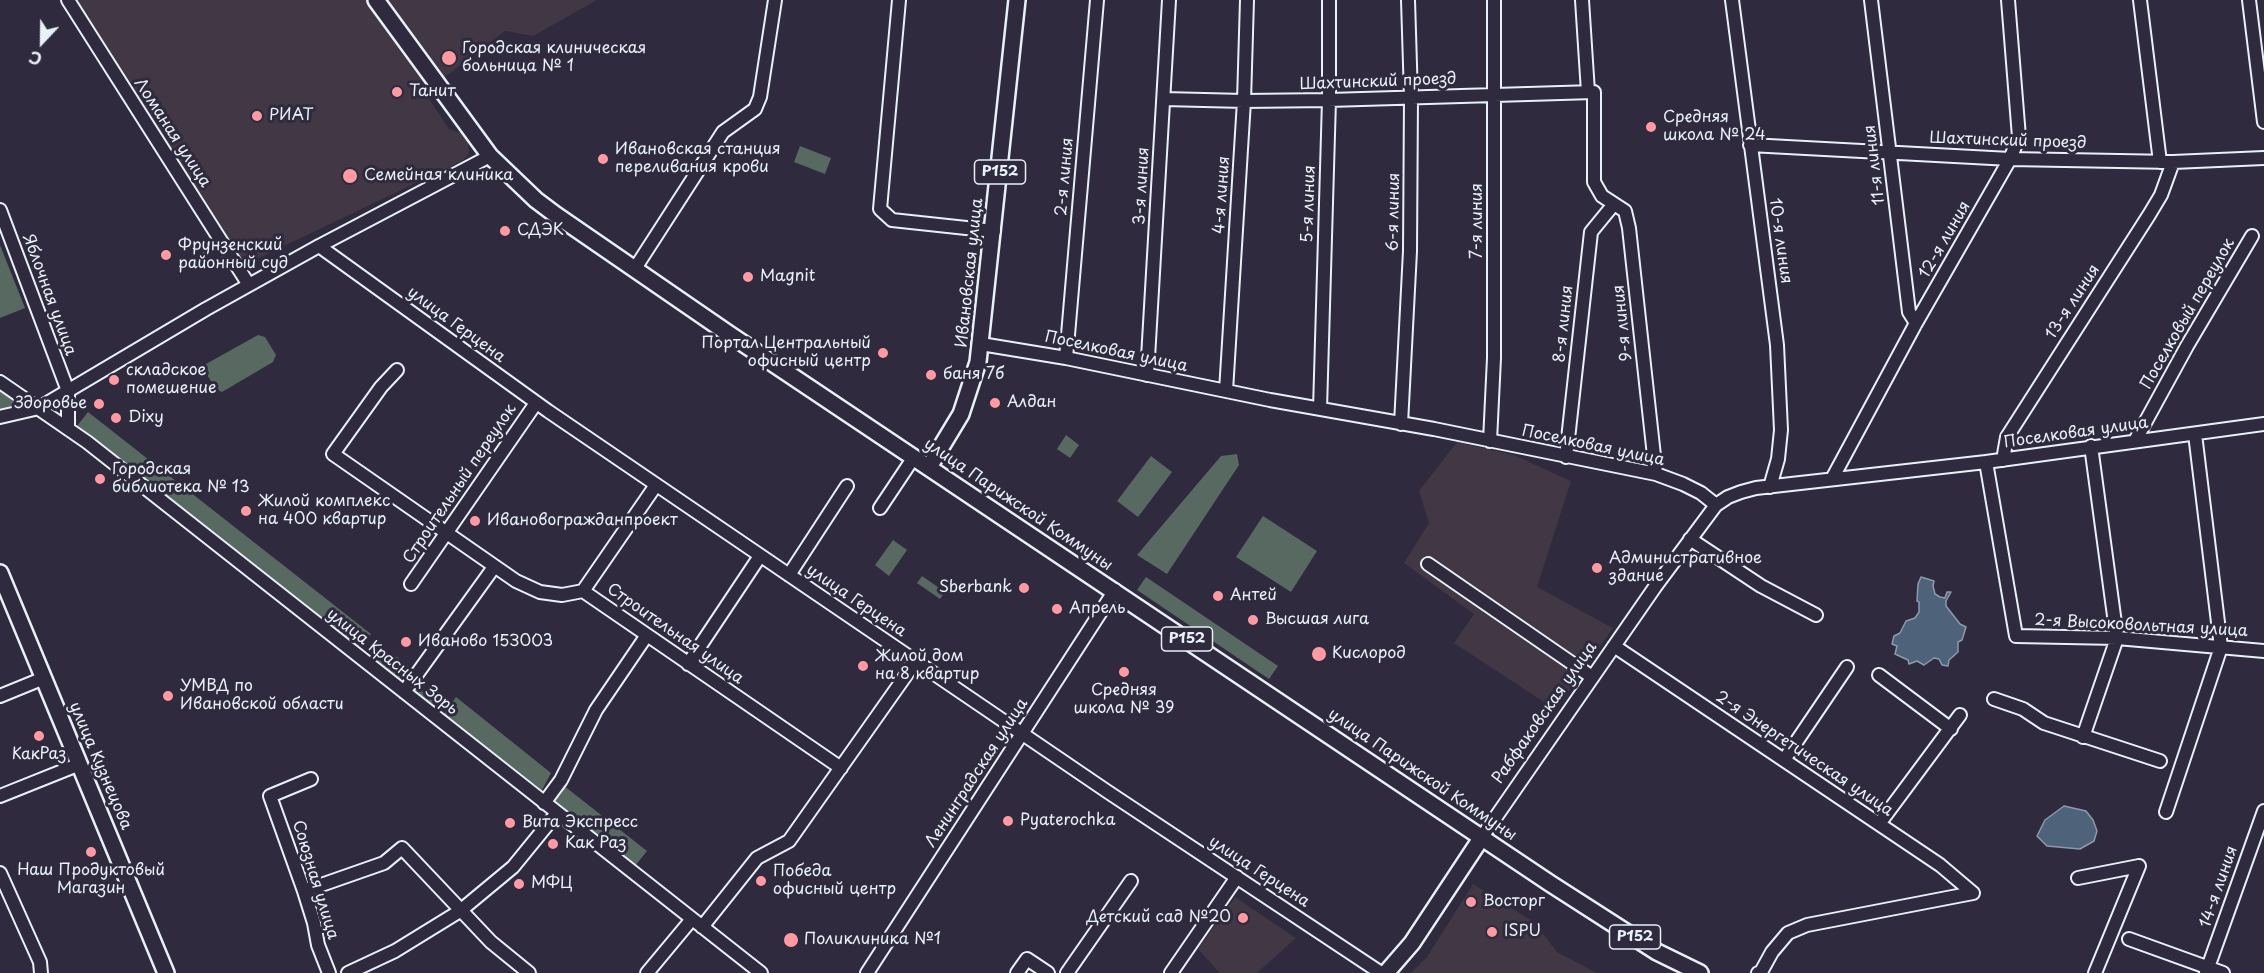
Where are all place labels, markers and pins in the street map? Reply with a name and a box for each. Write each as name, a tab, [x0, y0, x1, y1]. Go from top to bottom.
place label: Городская клиническая больница № 1	[462, 39, 646, 77]
marker: Городская клиническая больница № 1	[440, 49, 458, 67]
place label: Танит	[409, 82, 455, 102]
marker: Танит	[390, 85, 404, 99]
place label: РИАТ	[269, 106, 314, 126]
place label: Средняя школа № 24	[1663, 108, 1766, 146]
marker: РИАТ	[250, 109, 264, 123]
marker: Средняя школа № 24	[1644, 120, 1658, 134]
place label: Ивановская станция переливания крови	[615, 140, 781, 178]
marker: Ивановская станция переливания крови	[596, 152, 610, 166]
place label: Семейная клиника	[364, 166, 513, 186]
marker: Семейная клиника	[341, 167, 359, 185]
place label: СДЭК	[517, 221, 564, 241]
marker: СДЭК	[498, 224, 512, 238]
place label: Фрунзенский районный суд	[178, 236, 288, 274]
marker: Фрунзенский районный суд	[159, 248, 173, 262]
place label: Magnit	[760, 267, 815, 287]
marker: Magnit	[741, 270, 755, 284]
place label: Портал Центральный офисный центр	[702, 334, 871, 372]
marker: Портал Центральный офисный центр	[876, 346, 890, 360]
place label: складское помешение	[126, 361, 216, 399]
place label: баня 7б	[943, 365, 1004, 385]
marker: баня 7б	[924, 368, 938, 382]
marker: складское помешение	[107, 373, 121, 387]
place label: Алдан	[1007, 393, 1056, 413]
place label: Здоровье	[14, 394, 87, 414]
marker: Алдан	[988, 396, 1002, 410]
marker: Здоровье	[92, 397, 106, 411]
place label: Dixy	[128, 408, 164, 428]
marker: Dixy	[109, 411, 123, 425]
place label: Городская библиотека № 13	[112, 460, 250, 498]
marker: Городская библиотека № 13	[93, 472, 107, 486]
place label: Жилой комплекс на 400 квартир	[258, 492, 390, 530]
marker: Жилой комплекс на 400 квартир	[239, 504, 253, 518]
place label: Ивановогражданпроект	[487, 511, 678, 531]
marker: Ивановогражданпроект	[468, 514, 482, 528]
place label: Административное здание	[1609, 549, 1762, 587]
marker: Административное здание	[1590, 561, 1604, 575]
place label: Sberbank	[939, 578, 1012, 598]
marker: Sberbank	[1017, 581, 1031, 595]
place label: Антей	[1230, 586, 1277, 606]
marker: Антей	[1211, 589, 1225, 603]
place label: Апрель	[1069, 599, 1125, 619]
marker: Апрель	[1050, 602, 1064, 616]
place label: Высшая лига	[1265, 610, 1369, 630]
marker: Высшая лига	[1246, 613, 1260, 627]
place label: Иваново 153003	[418, 632, 553, 652]
marker: Иваново 153003	[399, 635, 413, 649]
place label: Кислород	[1332, 644, 1406, 664]
marker: Кислород	[1310, 645, 1328, 663]
place label: Жилой дом на 8 квартир	[875, 647, 979, 685]
marker: Жилой дом на 8 квартир	[856, 659, 870, 673]
marker: Средняя школа № 39	[1117, 665, 1131, 679]
place label: УМВД по Ивановской области	[180, 677, 344, 715]
place label: Средняя школа № 39	[1074, 681, 1174, 719]
marker: УМВД по Ивановской области	[161, 689, 175, 703]
marker: КакРаз	[32, 729, 46, 743]
place label: КакРаз	[12, 745, 66, 765]
place label: Pyaterochka	[1020, 811, 1115, 831]
place label: Вита Экспресс	[522, 813, 638, 833]
marker: Pyaterochka	[1001, 814, 1015, 828]
marker: Вита Экспресс	[503, 816, 517, 830]
place label: Как Раз	[565, 834, 626, 854]
marker: Как Раз	[546, 837, 560, 851]
marker: Наш Продуктовый Магазин	[84, 845, 98, 859]
place label: Наш Продуктовый Магазин	[17, 861, 165, 899]
place label: Победа офисный центр	[773, 862, 896, 900]
place label: МФЦ	[531, 874, 573, 894]
marker: Победа офисный центр	[754, 874, 768, 888]
marker: МФЦ	[512, 877, 526, 891]
place label: Восторг	[1483, 892, 1545, 912]
marker: Восторг	[1464, 895, 1478, 909]
place label: Детский сад №20	[1087, 908, 1231, 928]
marker: Детский сад №20	[1236, 911, 1250, 925]
place label: ISPU	[1504, 922, 1541, 942]
marker: ISPU	[1485, 925, 1499, 939]
place label: Поликлиника №1	[804, 930, 941, 950]
marker: Поликлиника №1	[782, 931, 800, 949]

